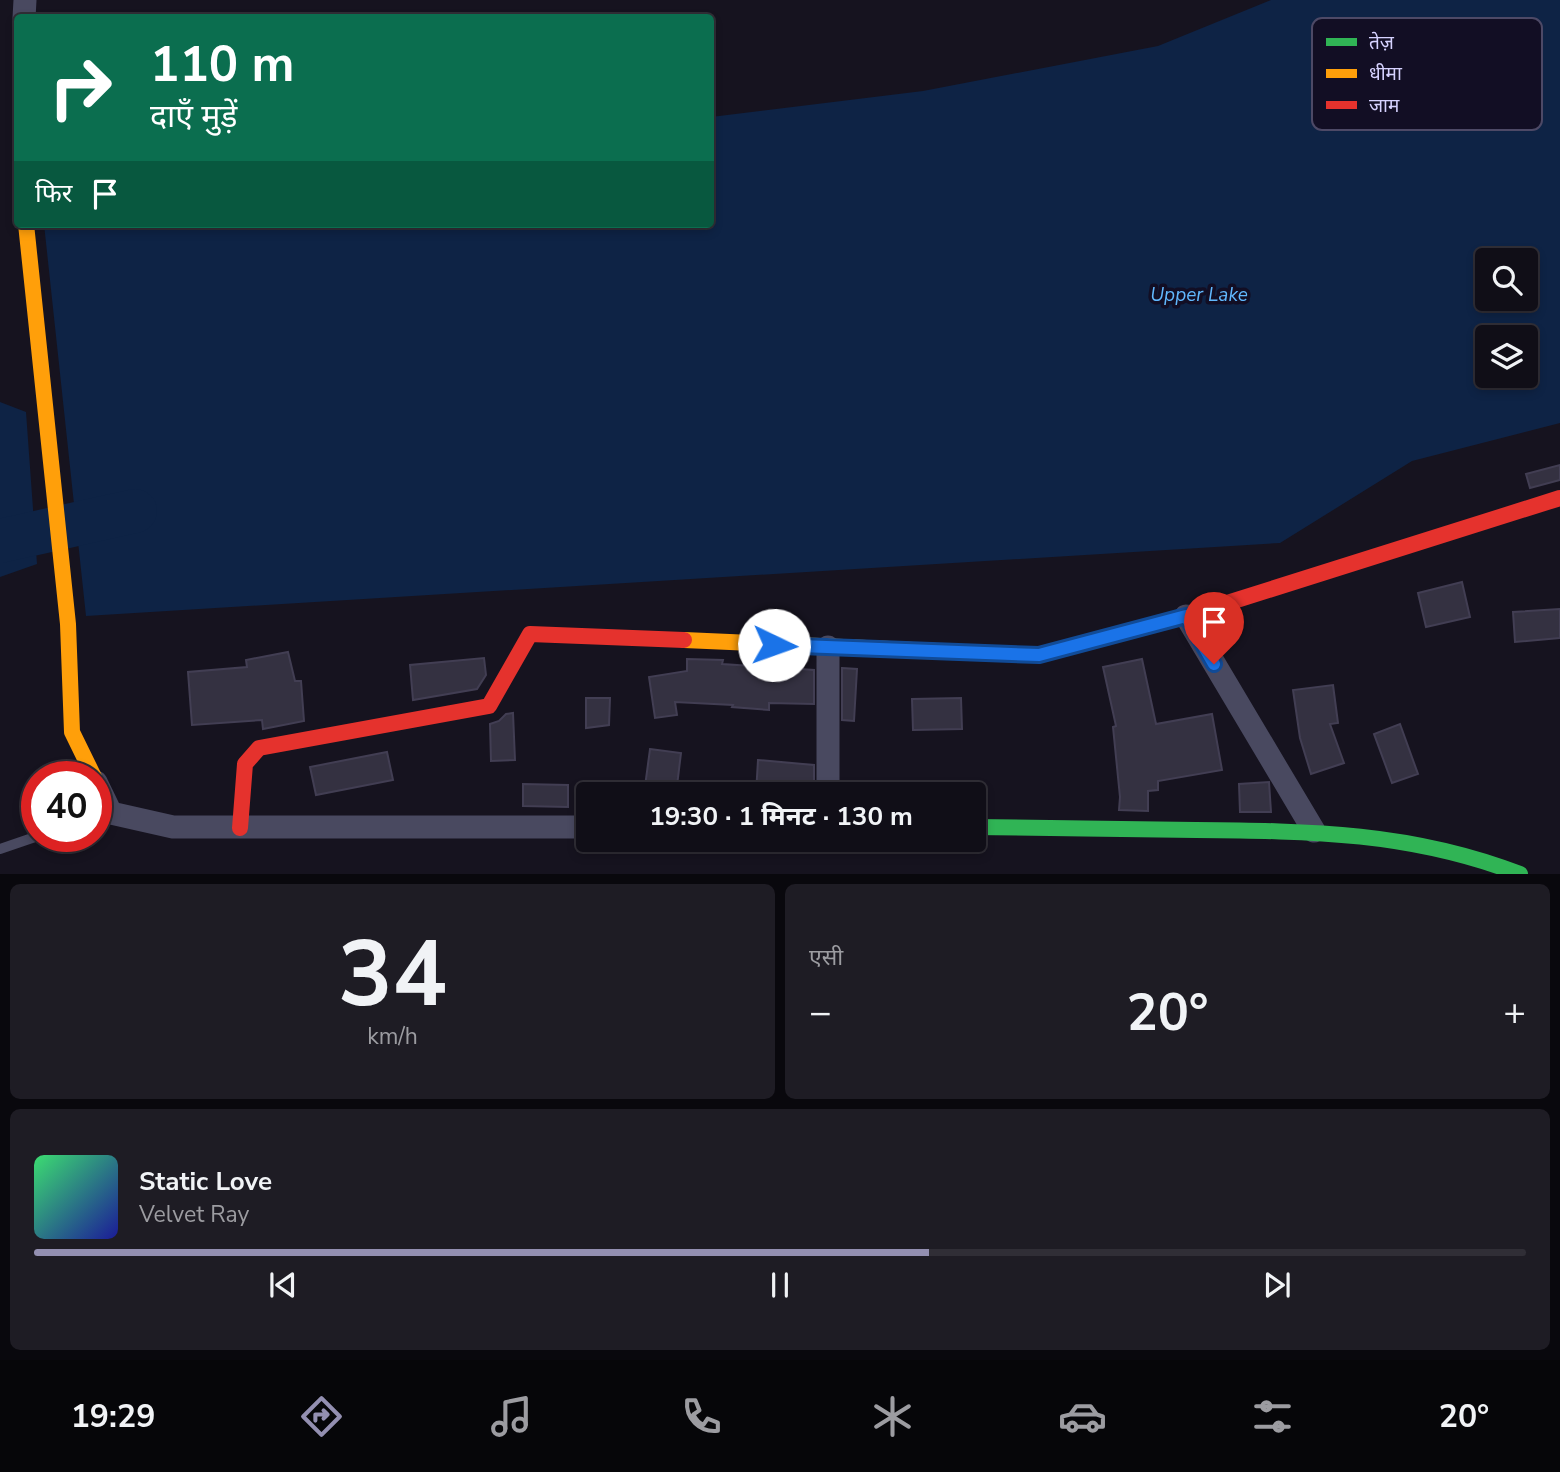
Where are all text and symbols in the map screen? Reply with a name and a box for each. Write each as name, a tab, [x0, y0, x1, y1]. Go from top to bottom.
legend	[1312, 18, 1542, 130]
text: तेज़	[1369, 30, 1395, 56]
text: 110 m	[150, 31, 294, 98]
icon: right	[35, 42, 126, 133]
text: धीमा	[1369, 61, 1403, 87]
text: जाम	[1369, 93, 1400, 119]
text: दाएँ मुड़ें	[150, 95, 237, 138]
icon: arrive	[86, 175, 124, 213]
text: फिर	[35, 176, 72, 211]
map controls	[1475, 248, 1538, 388]
button: search	[1475, 248, 1538, 311]
water label: Upper Lake	[1150, 282, 1248, 308]
button: layers	[1475, 325, 1538, 388]
pin	[1184, 592, 1244, 664]
icon: arrive	[1195, 603, 1233, 641]
position arrow	[737, 608, 811, 682]
speed limit sign: 40	[21, 761, 112, 852]
text: 19:30 · 1 मिनट · 130 m	[649, 799, 913, 834]
text: 34	[338, 913, 447, 1037]
text: एसी	[809, 942, 843, 973]
text: 20°	[1126, 977, 1209, 1048]
text: −	[809, 987, 832, 1038]
text: +	[1503, 987, 1526, 1038]
text: km/h	[367, 1021, 418, 1052]
text: Static Love	[139, 1164, 272, 1199]
text: Velvet Ray	[139, 1199, 249, 1230]
icon: previous	[264, 1266, 302, 1304]
icon: pause	[761, 1266, 799, 1304]
icon: next	[1258, 1266, 1296, 1304]
icon: directions	[297, 1392, 346, 1441]
icon: music	[487, 1392, 536, 1441]
icon: phone	[677, 1392, 726, 1441]
icon: climate	[868, 1392, 917, 1441]
icon: car	[1058, 1392, 1107, 1441]
icon: filters	[1248, 1392, 1297, 1441]
text: 19:29	[71, 1395, 155, 1438]
text: 20°	[1439, 1395, 1489, 1438]

